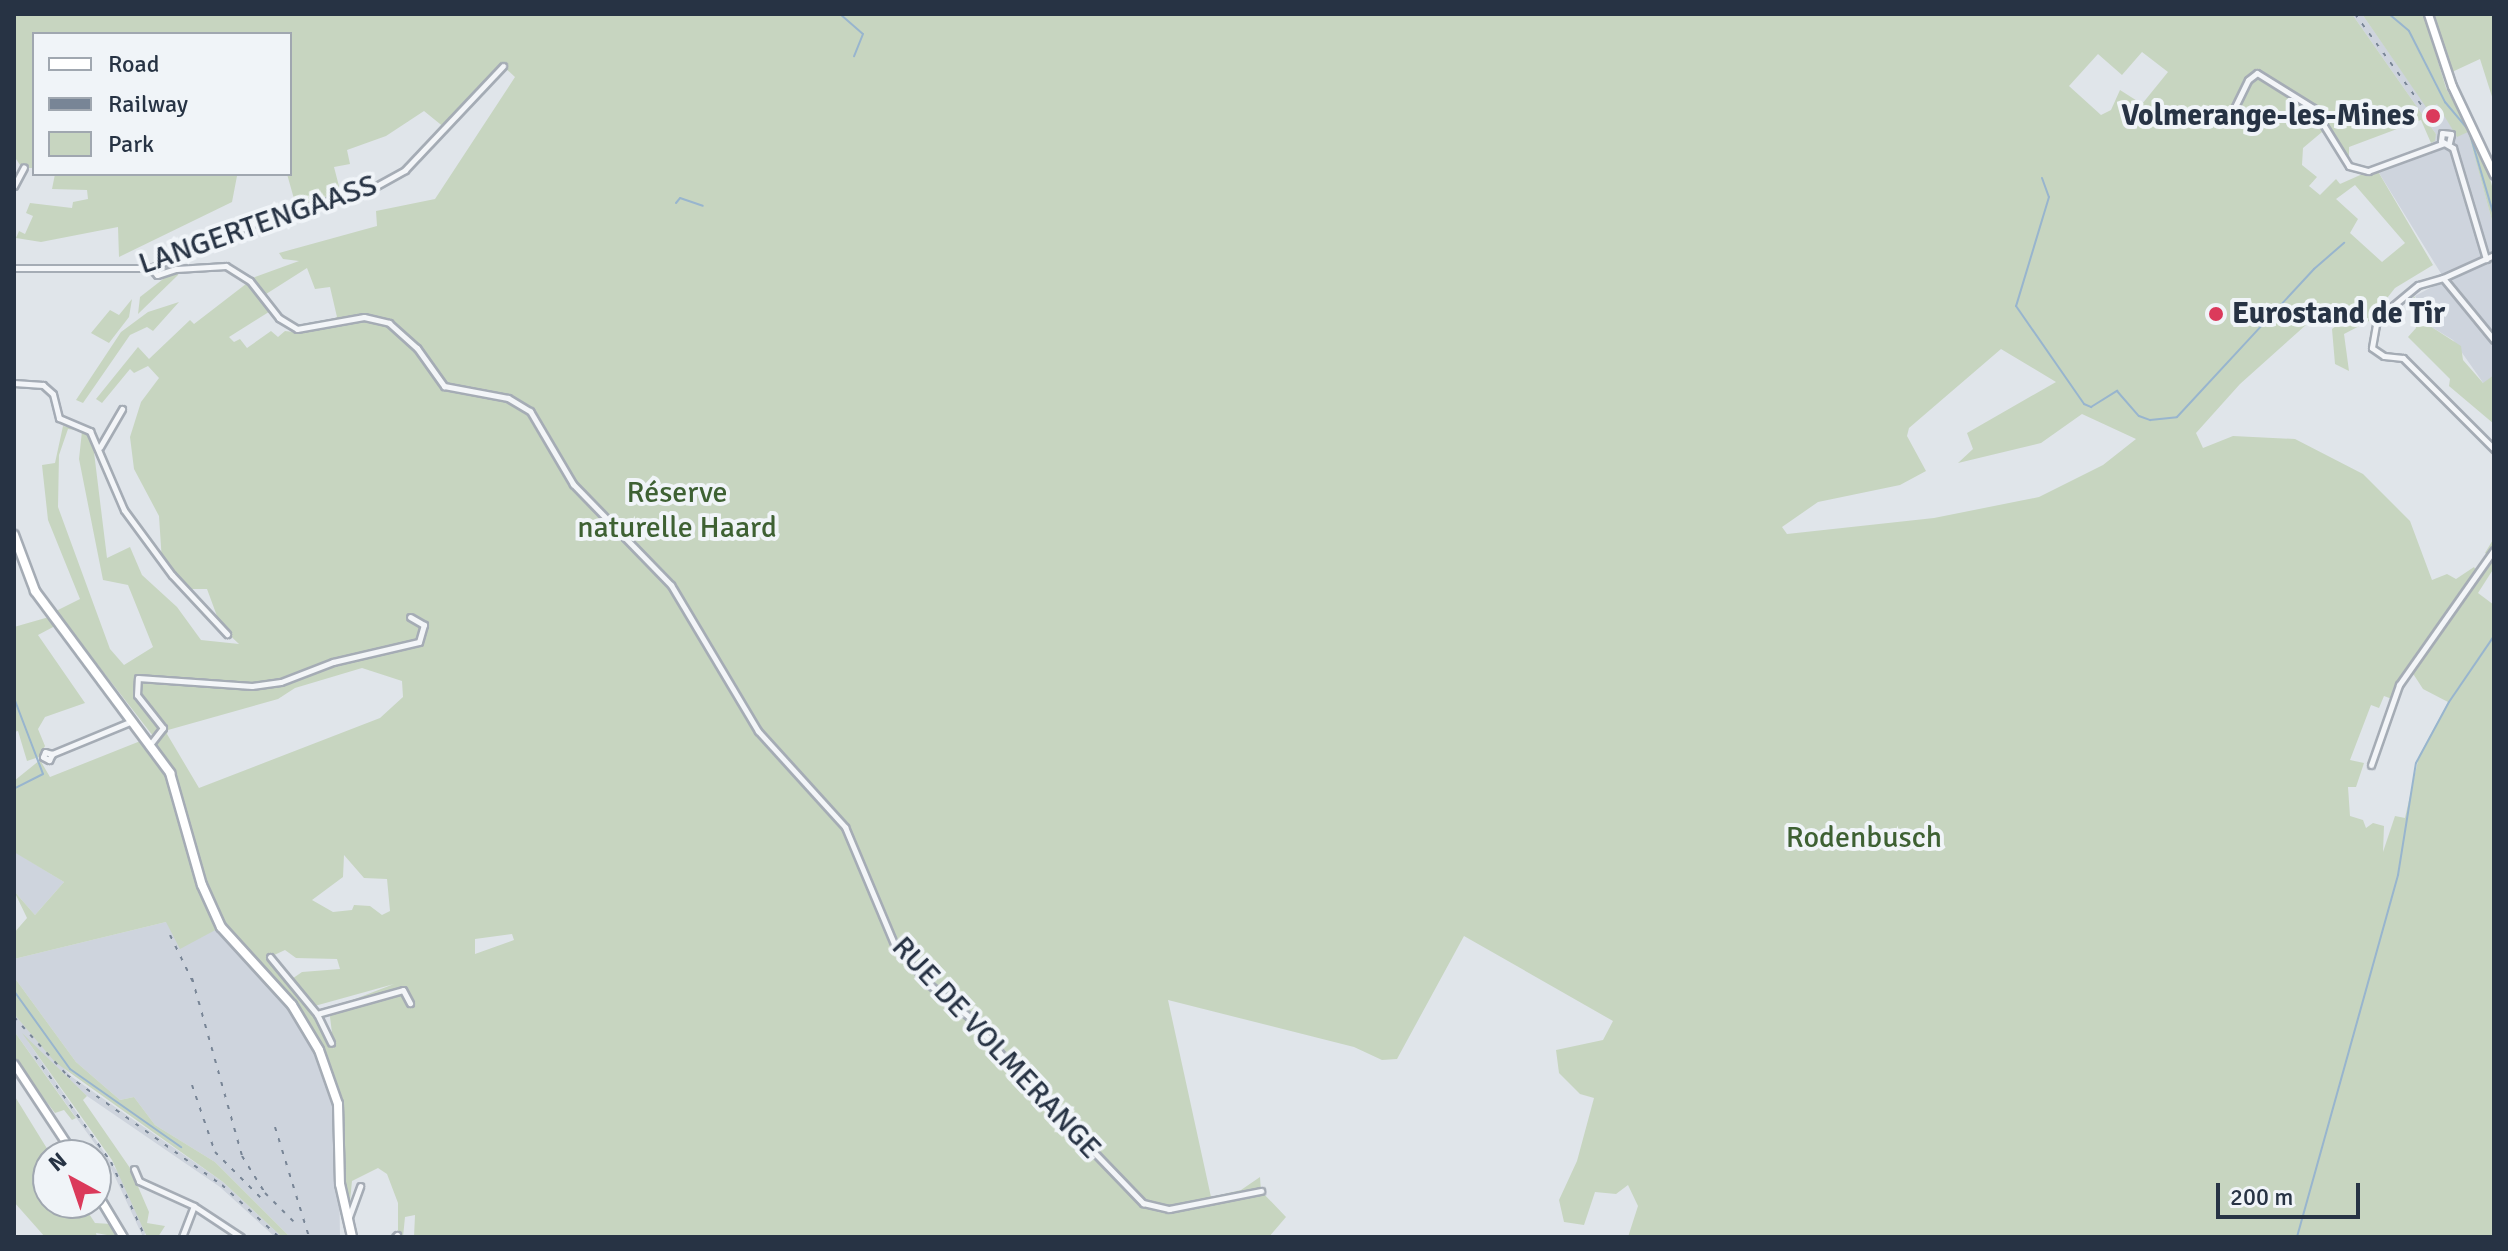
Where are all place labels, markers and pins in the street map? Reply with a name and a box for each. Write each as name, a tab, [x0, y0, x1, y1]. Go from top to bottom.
place label: Volmerange-les-Mines	[2121, 98, 2415, 134]
marker: Volmerange-les-Mines	[2422, 105, 2444, 127]
place label: Eurostand de Tir	[2232, 296, 2445, 332]
marker: Eurostand de Tir	[2207, 305, 2225, 323]

